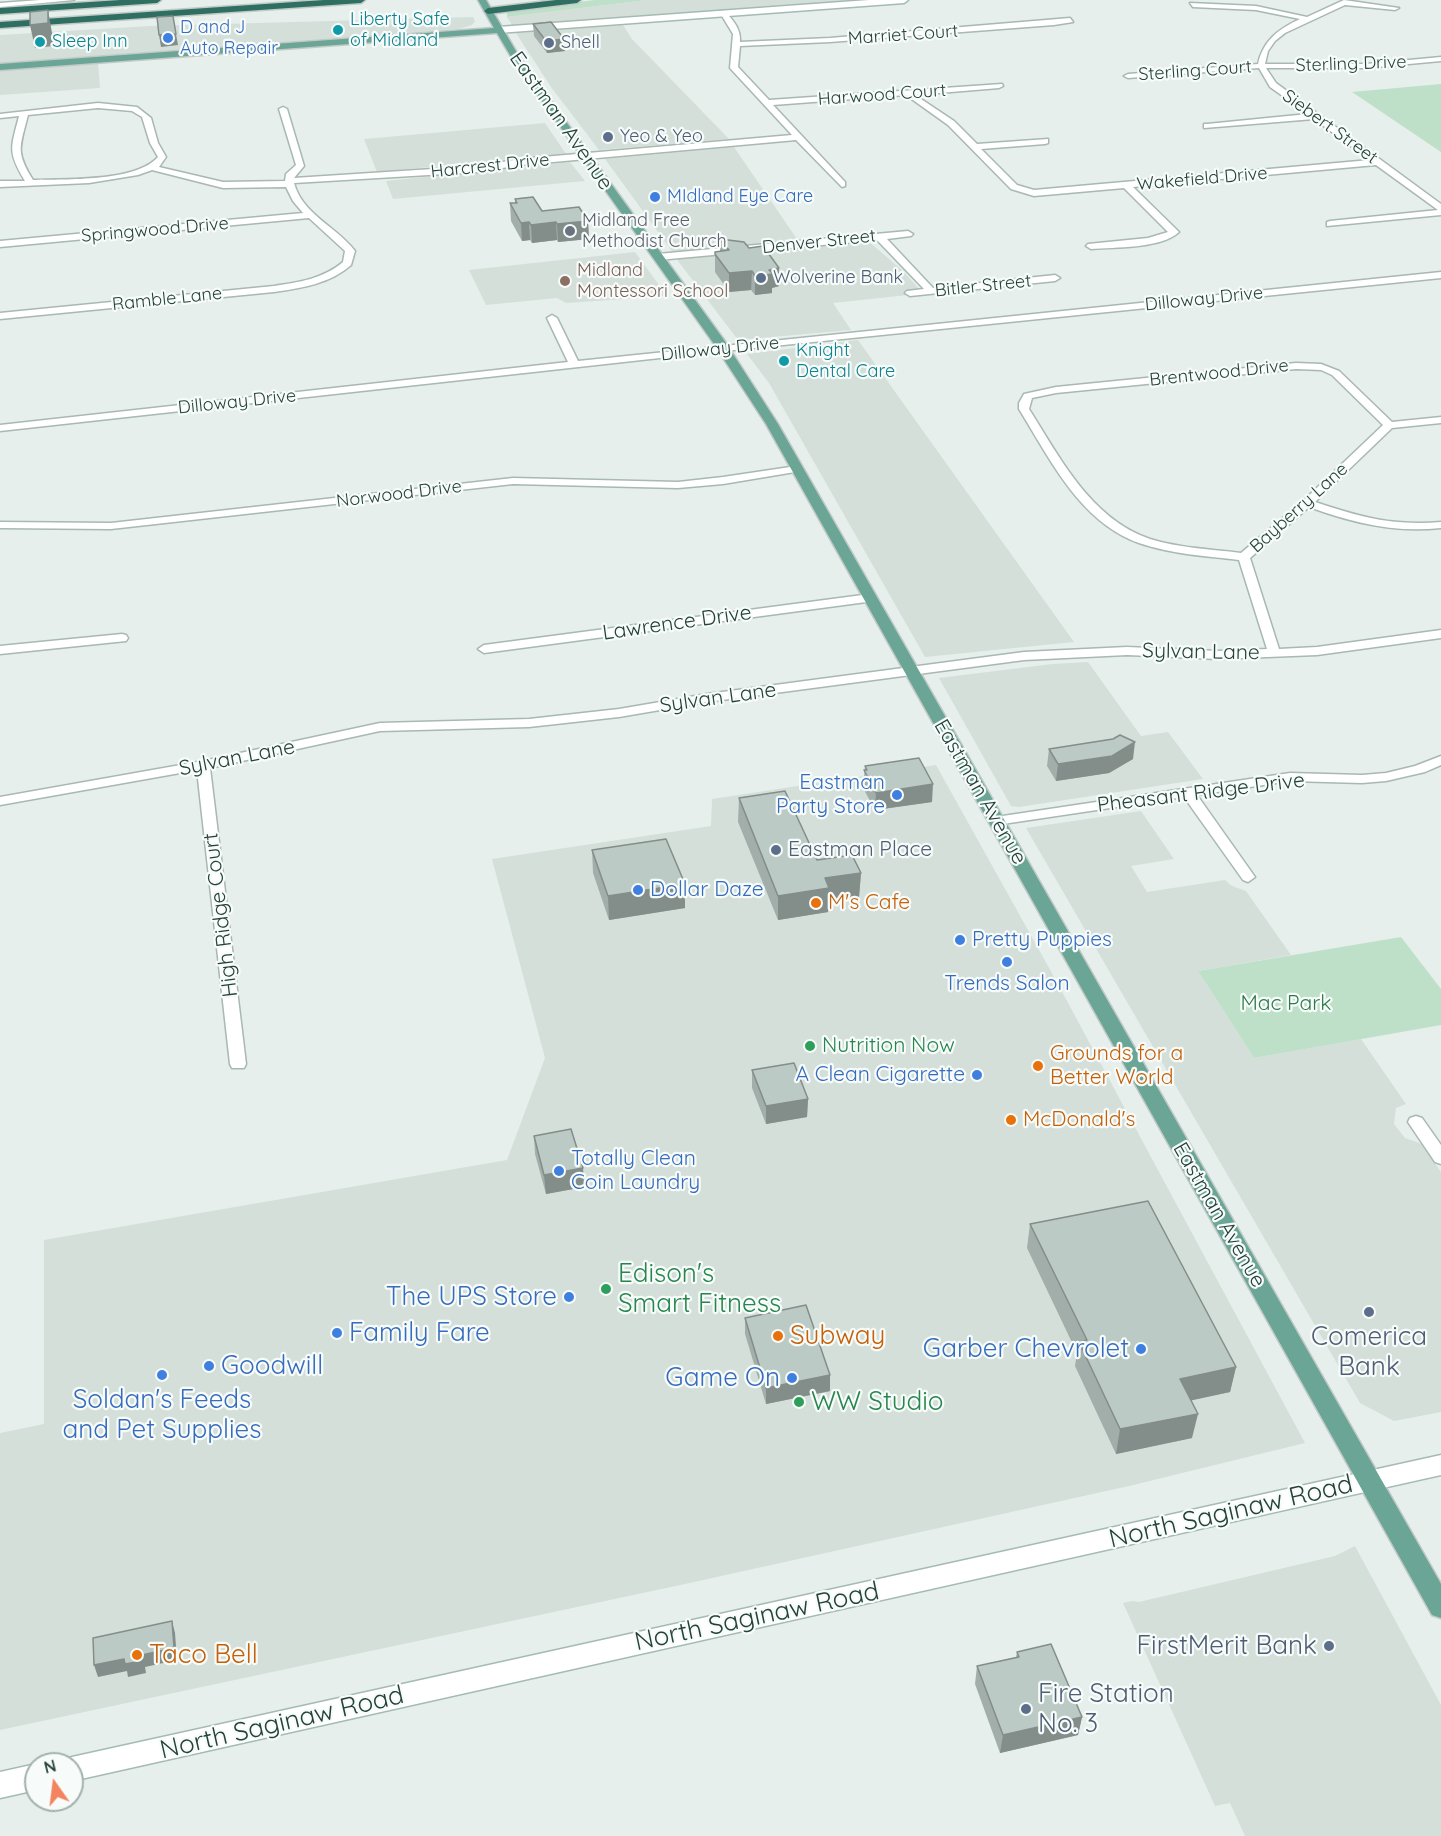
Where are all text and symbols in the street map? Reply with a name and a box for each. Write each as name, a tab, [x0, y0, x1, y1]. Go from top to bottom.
place label: Liberty Safe of Midland	[350, 9, 450, 52]
place label: D and J Auto Repair	[180, 17, 278, 60]
street label: Marriet Court	[847, 20, 959, 50]
marker: Liberty Safe of Midland	[331, 23, 345, 37]
place label: Sleep Inn	[52, 31, 128, 53]
marker: D and J Auto Repair	[161, 31, 175, 45]
place label: Shell	[561, 32, 600, 54]
marker: Sleep Inn	[33, 35, 47, 49]
marker: Shell	[542, 36, 556, 50]
street label: Eastman Avenue	[504, 47, 618, 195]
street label: Sterling Drive	[1295, 51, 1407, 77]
street label: Sterling Court	[1138, 56, 1252, 86]
street label: Harwood Court	[817, 80, 947, 110]
street label: Siebert Street	[1278, 85, 1382, 169]
place label: Yeo & Yeo	[620, 126, 703, 148]
marker: Yeo & Yeo	[601, 130, 615, 144]
street label: Harcrest Drive	[430, 149, 550, 183]
street label: Wakefield Drive	[1136, 163, 1268, 195]
place label: MIdland Eye Care	[667, 186, 813, 208]
marker: MIdland Eye Care	[648, 190, 662, 204]
place label: Midland Free Methodist Church	[582, 210, 727, 252]
street label: Springwood Drive	[80, 213, 230, 247]
marker: Midland Free Methodist Church	[563, 224, 577, 238]
street label: Denver Street	[761, 225, 877, 259]
place label: Midland Montessori School	[577, 260, 728, 302]
place label: Wolverine Bank	[773, 267, 903, 289]
street label: Bitler Street	[934, 270, 1032, 302]
marker: Wolverine Bank	[754, 271, 768, 285]
marker: Midland Montessori School	[558, 274, 572, 288]
street label: Ramble Lane	[111, 282, 223, 316]
street label: Dilloway Drive	[1144, 282, 1264, 316]
street label: Dilloway Drive	[660, 332, 780, 366]
place label: Knight Dental Care	[796, 340, 895, 382]
marker: Knight Dental Care	[777, 354, 791, 368]
street label: Brentwood Drive	[1148, 355, 1290, 391]
street label: Dilloway Drive	[177, 385, 297, 419]
street label: Bayberry Lane	[1246, 458, 1352, 558]
street label: Norwood Drive	[335, 476, 463, 512]
street label: Lawrence Drive	[601, 600, 753, 646]
street label: Sylvan Lane	[1142, 638, 1260, 666]
street label: Sylvan Lane	[658, 677, 778, 719]
street label: Eastman Avenue	[928, 715, 1032, 869]
street label: Sylvan Lane	[177, 734, 297, 782]
street label: Pheasant Ridge Drive	[1096, 768, 1306, 818]
place label: Eastman Party Store	[776, 770, 885, 820]
marker: Eastman Party Store	[890, 788, 904, 802]
street label: High Ridge Court	[198, 831, 244, 999]
place label: Eastman Place	[788, 837, 932, 863]
marker: Eastman Place	[769, 843, 783, 857]
place label: Dollar Daze	[650, 877, 764, 903]
marker: Dollar Daze	[631, 883, 645, 897]
place label: M's Cafe	[828, 890, 910, 916]
marker: M's Cafe	[809, 896, 823, 910]
place label: Pretty Puppies	[972, 927, 1112, 953]
marker: Pretty Puppies	[953, 933, 967, 947]
marker: Trends Salon	[1000, 955, 1014, 969]
place label: Trends Salon	[944, 971, 1070, 997]
park label: Mac Park	[1240, 991, 1332, 1017]
place label: Nutrition Now	[822, 1033, 955, 1059]
marker: Nutrition Now	[803, 1039, 817, 1053]
place label: Grounds for a Better World	[1050, 1041, 1183, 1091]
marker: Grounds for a Better World	[1031, 1059, 1045, 1073]
place label: A Clean Cigarette	[795, 1062, 965, 1088]
marker: A Clean Cigarette	[970, 1068, 984, 1082]
place label: McDonald's	[1023, 1107, 1135, 1133]
marker: McDonald's	[1004, 1113, 1018, 1127]
street label: Eastman Avenue	[1167, 1138, 1271, 1292]
place label: Totally Clean Coin Laundry	[571, 1146, 700, 1196]
marker: Totally Clean Coin Laundry	[552, 1164, 566, 1178]
place label: Edison's Smart Fitness	[618, 1258, 781, 1320]
place label: The UPS Store	[386, 1281, 557, 1313]
marker: Edison's Smart Fitness	[599, 1282, 613, 1296]
marker: The UPS Store	[562, 1290, 576, 1304]
marker: Comerica Bank	[1362, 1305, 1376, 1319]
place label: Family Fare	[349, 1317, 490, 1349]
place label: Subway	[790, 1320, 885, 1352]
place label: Comerica Bank	[1311, 1321, 1427, 1382]
marker: Family Fare	[330, 1326, 344, 1340]
marker: Subway	[771, 1329, 785, 1343]
place label: Garber Chevrolet	[923, 1333, 1129, 1365]
marker: Garber Chevrolet	[1134, 1342, 1148, 1356]
place label: Goodwill	[221, 1350, 323, 1382]
marker: Goodwill	[202, 1359, 216, 1373]
place label: Game On	[665, 1362, 780, 1394]
marker: Soldan's Feeds and Pet Supplies	[155, 1368, 169, 1382]
marker: Game On	[785, 1371, 799, 1385]
place label: Soldan's Feeds and Pet Supplies	[63, 1384, 261, 1446]
place label: WW Studio	[811, 1386, 944, 1418]
marker: WW Studio	[792, 1395, 806, 1409]
street label: North Saginaw Road	[1106, 1469, 1356, 1555]
street label: North Saginaw Road	[632, 1576, 882, 1658]
place label: FirstMerit Bank	[1136, 1630, 1317, 1662]
place label: Taco Bell	[149, 1639, 258, 1671]
marker: FirstMerit Bank	[1322, 1639, 1336, 1653]
marker: Taco Bell	[130, 1648, 144, 1662]
place label: Fire Station No. 3	[1038, 1678, 1174, 1739]
street label: North Saginaw Road	[157, 1680, 407, 1766]
marker: Fire Station No. 3	[1019, 1702, 1033, 1716]
north arrow	[24, 1752, 84, 1812]
text: N	[42, 1755, 58, 1778]

